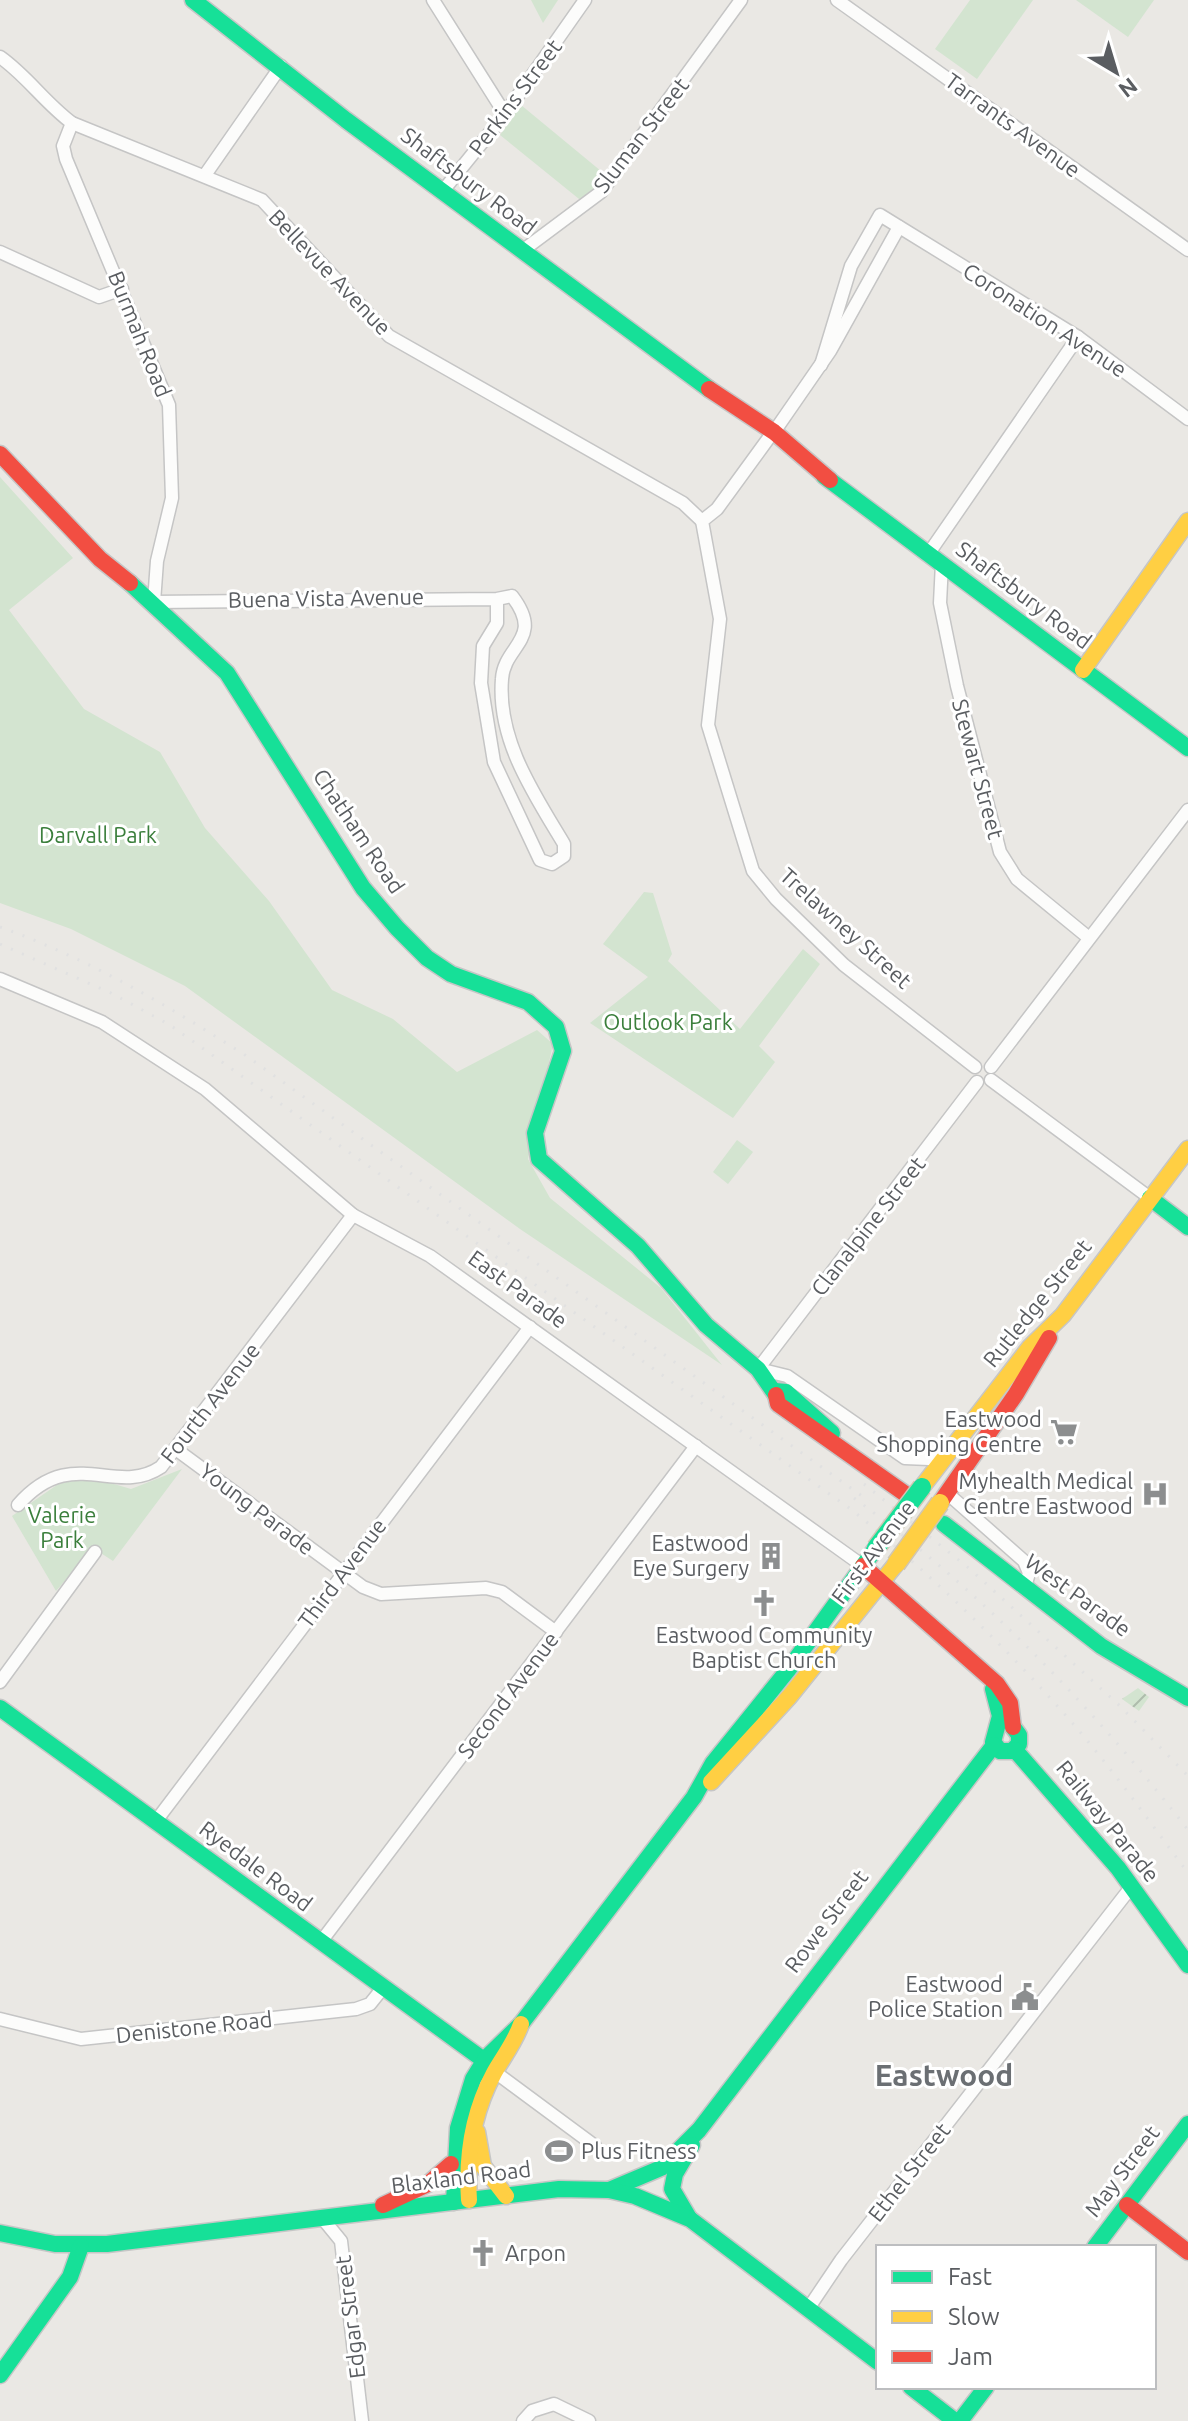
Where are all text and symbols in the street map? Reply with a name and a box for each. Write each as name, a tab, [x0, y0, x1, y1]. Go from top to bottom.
north arrow	[1076, 32, 1156, 112]
street label: Perkins Street	[463, 34, 566, 159]
street label: Tarrants Avenue	[941, 67, 1086, 182]
street label: Sluman Street	[588, 72, 694, 197]
text: N	[1114, 73, 1143, 103]
street label: Shaftsbury Road	[397, 122, 542, 240]
street label: Bellevue Avenue	[264, 204, 396, 339]
street label: Coronation Avenue	[959, 257, 1132, 382]
street label: Burmah Road	[104, 267, 177, 400]
street label: Shaftsbury Road	[952, 536, 1097, 654]
street label: Buena Vista Avenue	[228, 583, 424, 612]
street label: Stewart Street	[948, 696, 1009, 842]
street label: Chatham Road	[309, 764, 410, 898]
park label: Darvall Park	[39, 822, 157, 847]
street label: Trelawney Street	[776, 862, 917, 993]
park label: Outlook Park	[603, 1009, 733, 1034]
street label: Clanalpine Street	[806, 1151, 930, 1300]
street label: Rutledge Street	[978, 1234, 1096, 1372]
street label: East Parade	[464, 1244, 572, 1333]
street label: Fourth Avenue	[155, 1338, 264, 1468]
place label: Eastwood Shopping Centre	[876, 1406, 1042, 1456]
supermarket icon: Eastwood Shopping Centre	[1049, 1417, 1079, 1447]
street label: Young Parade	[195, 1458, 319, 1560]
place label: Myhealth Medical Centre Eastwood	[959, 1468, 1133, 1518]
hospital icon: Myhealth Medical Centre Eastwood	[1140, 1479, 1170, 1509]
street label: First Avenue	[826, 1495, 919, 1608]
park label: Valerie Park	[28, 1502, 96, 1552]
street label: Third Avenue	[292, 1513, 391, 1632]
place label: Eastwood Eye Surgery	[633, 1530, 749, 1580]
building icon: Eastwood Eye Surgery	[756, 1541, 786, 1571]
street label: West Parade	[1021, 1548, 1136, 1641]
church icon: Eastwood Community Baptist Church	[749, 1588, 779, 1618]
place label: Eastwood Community Baptist Church	[656, 1622, 873, 1672]
street label: Second Avenue	[452, 1627, 563, 1763]
street label: Railway Parade	[1052, 1755, 1165, 1886]
street label: Ryedale Road	[195, 1815, 317, 1916]
street label: Rowe Street	[779, 1864, 873, 1977]
place label: Eastwood Police Station	[868, 1971, 1003, 2021]
public building icon: Eastwood Police Station	[1010, 1982, 1040, 2012]
street label: Denistone Road	[115, 2006, 273, 2047]
district label: Eastwood	[875, 2058, 1013, 2092]
street label: Ethel Street	[862, 2117, 955, 2226]
street label: May Street	[1079, 2120, 1164, 2221]
sports icon: Plus Fitness	[544, 2136, 574, 2166]
place label: Plus Fitness	[581, 2138, 696, 2163]
street label: Blaxland Road	[390, 2156, 532, 2197]
church icon: Arpon	[468, 2238, 498, 2268]
place label: Arpon	[505, 2240, 566, 2265]
legend	[876, 2245, 1156, 2389]
street label: Edgar Street	[330, 2254, 369, 2380]
text: Fast	[948, 2263, 992, 2290]
text: Slow	[948, 2303, 1000, 2330]
text: Jam	[948, 2343, 993, 2370]

